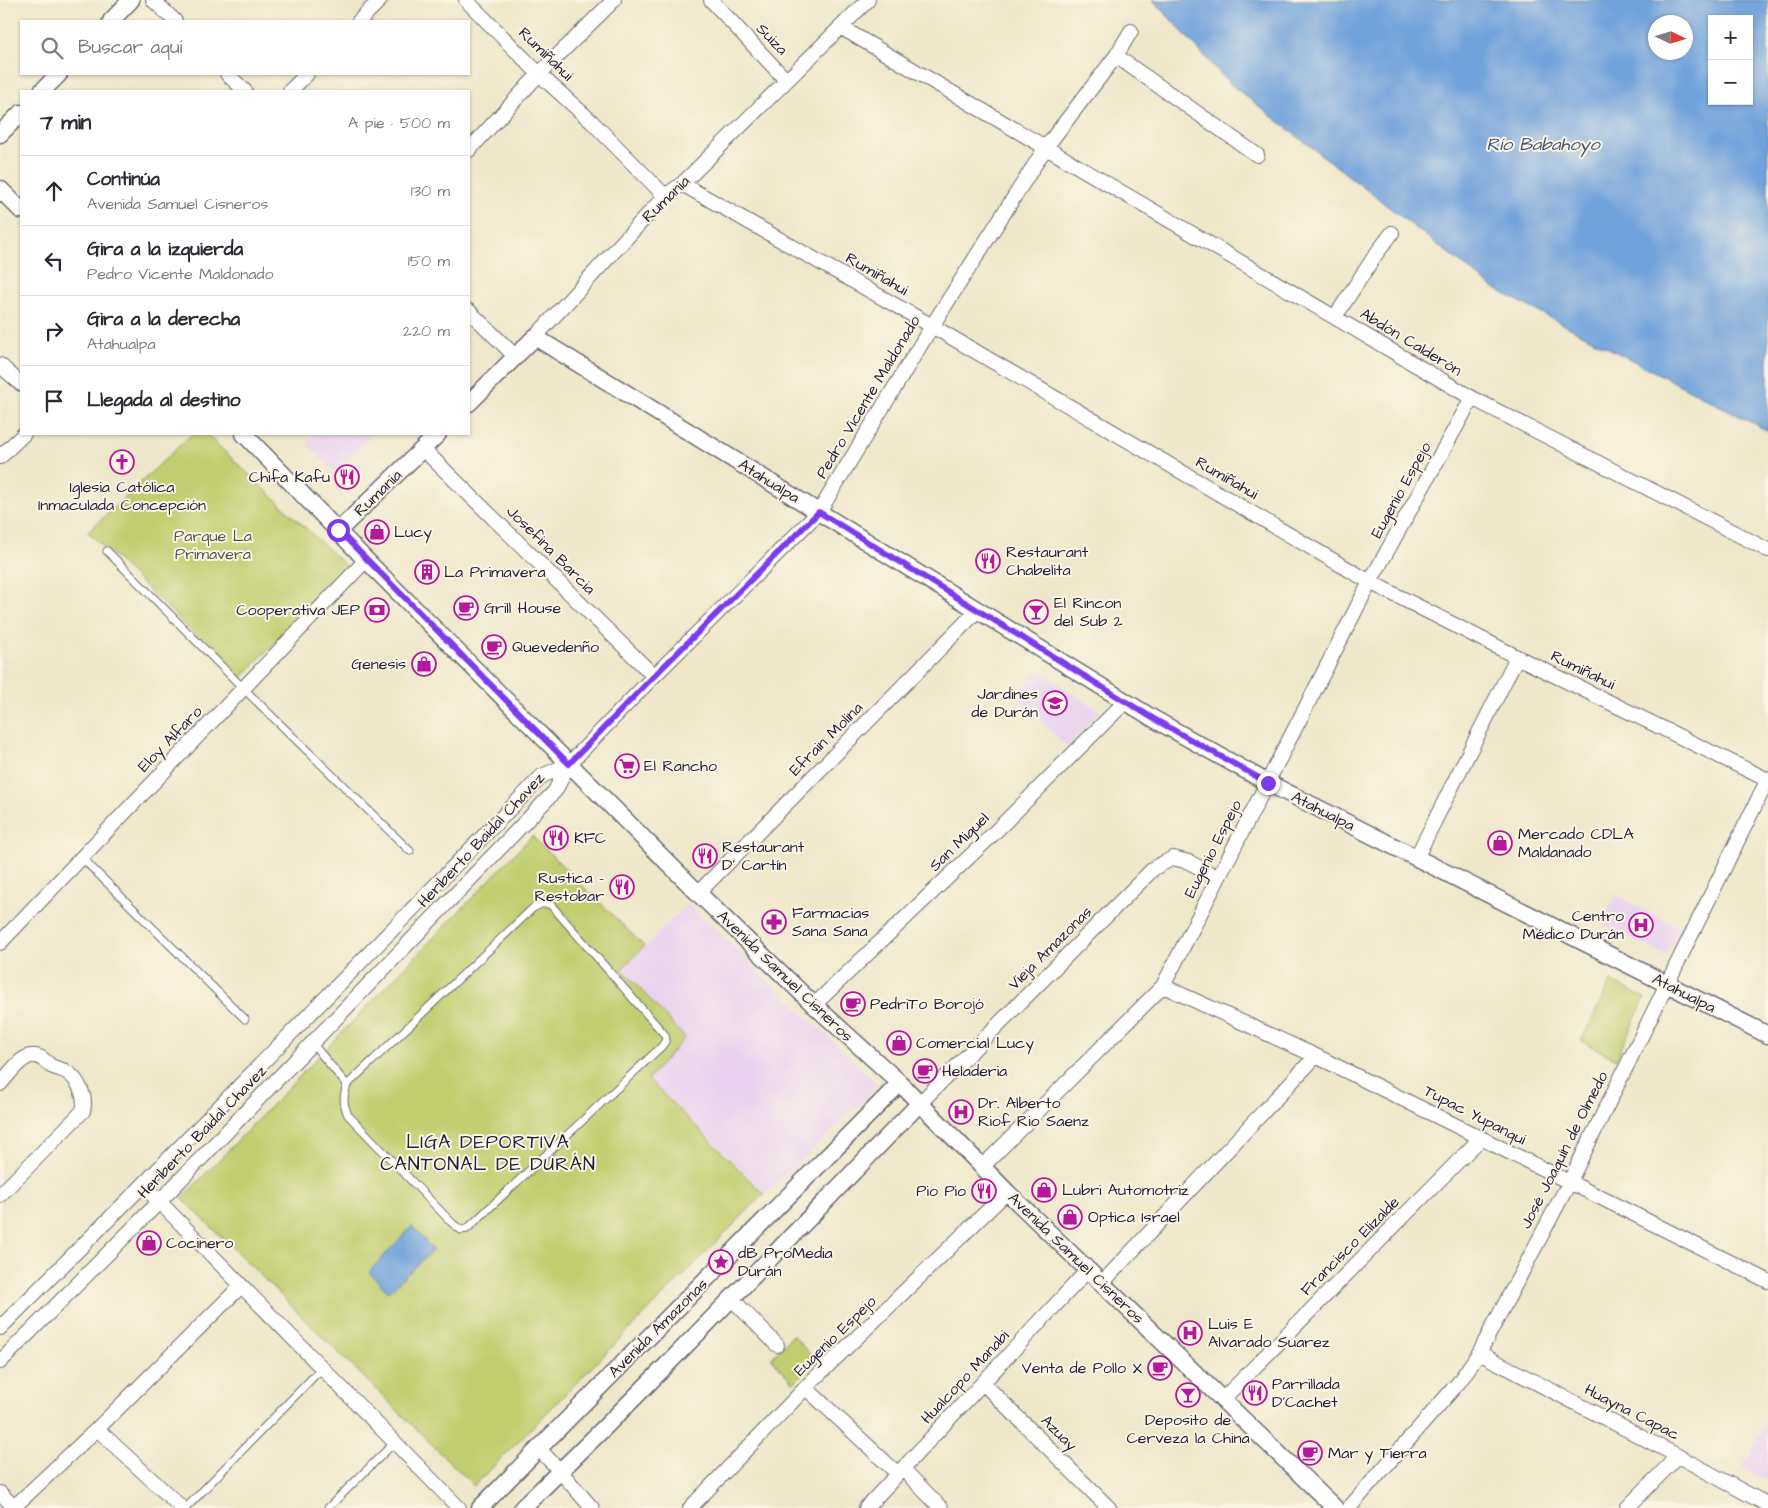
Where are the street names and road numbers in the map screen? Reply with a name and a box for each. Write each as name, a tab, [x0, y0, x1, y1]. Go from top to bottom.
street label: Suiza	[751, 18, 793, 60]
street label: Rumiñahui	[514, 22, 579, 86]
street label: Rumania	[637, 171, 695, 227]
street label: Rumiñahui	[842, 247, 913, 301]
street label: Abdón Calderón	[1356, 303, 1466, 381]
street label: Pedro Vicente Maldonado	[811, 311, 925, 483]
street label: Eugenio Espejo	[1365, 438, 1437, 543]
street label: Rumiñahui	[1192, 451, 1263, 505]
street label: Atahualpa	[734, 453, 804, 509]
street label: Rumania	[349, 465, 407, 521]
street label: Josefina Barcia	[502, 501, 600, 599]
street label: Rumiñahui	[1547, 645, 1619, 695]
street label: Efrain Molina	[784, 697, 868, 781]
street label: Eloy Alfaro	[133, 701, 208, 778]
street label: Heriberto Baidal Chavez	[412, 768, 550, 912]
street label: Atahualpa	[1287, 786, 1359, 836]
street label: Eugenio Espejo	[1179, 796, 1248, 902]
street label: San Miguel	[924, 808, 995, 877]
street label: Vieja Amazonas	[1003, 901, 1097, 995]
street label: Avenida Samuel Cisneros	[712, 905, 858, 1047]
street label: Atahualpa	[1648, 968, 1720, 1018]
street label: Heriberto Baidal Chavez	[132, 1060, 272, 1203]
street label: José Joaquín de Olmedo	[1515, 1067, 1613, 1233]
street label: Tupac Yupanqui	[1420, 1080, 1530, 1151]
street label: Avenida Samuel Cisneros	[1003, 1187, 1149, 1329]
street label: Francisco Elizalde	[1296, 1191, 1405, 1300]
street label: Avenida Amazonas	[603, 1273, 713, 1383]
street label: Eugenio Espejo	[789, 1291, 882, 1382]
street label: Hualcopo Manabi	[916, 1325, 1015, 1429]
street label: Huayna Capac	[1580, 1379, 1683, 1446]
street label: Azuay	[1035, 1410, 1082, 1457]

